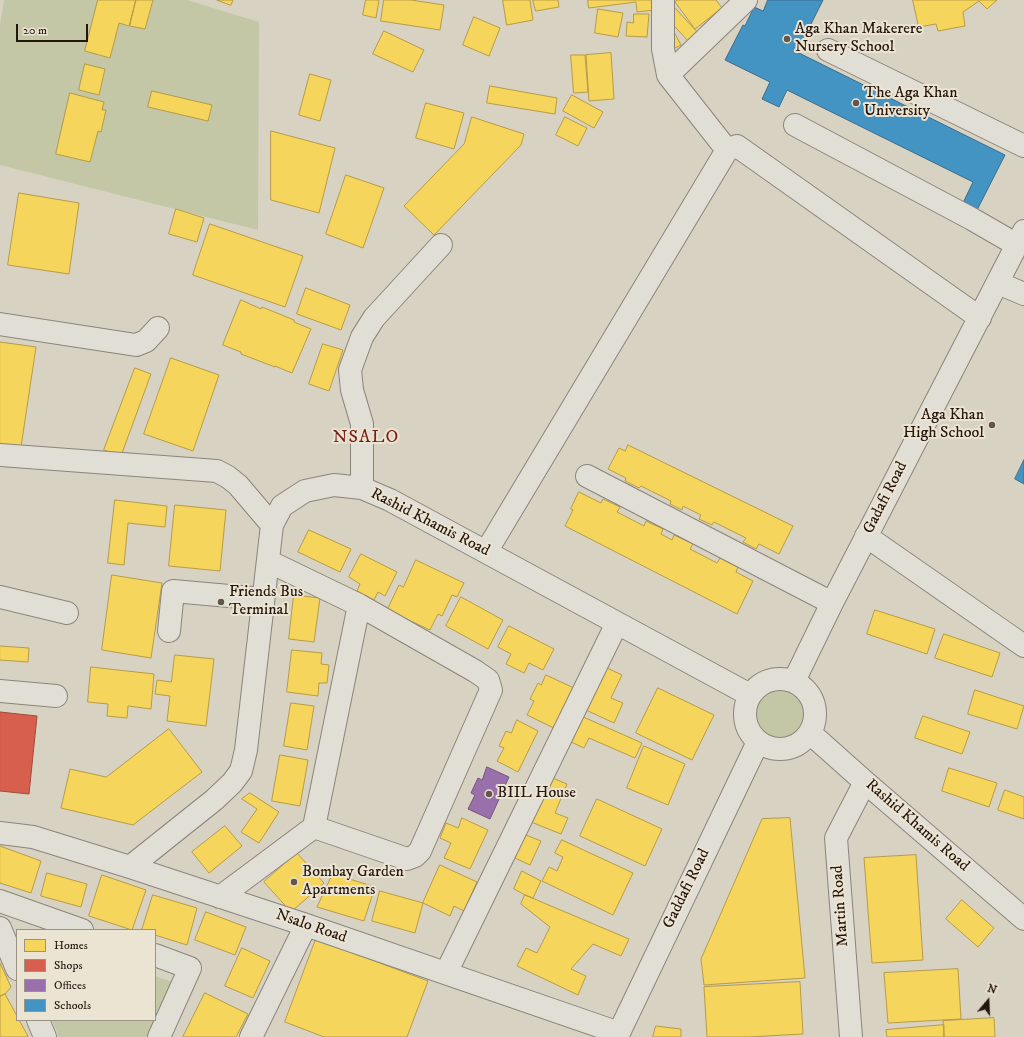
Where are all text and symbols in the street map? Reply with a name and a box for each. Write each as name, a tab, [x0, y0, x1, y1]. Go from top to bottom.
scale bar	[18, 16, 90, 42]
place label: Aga Khan Makerere Nursery School	[795, 20, 922, 58]
text: 20 m	[23, 23, 47, 38]
marker: Aga Khan Makerere Nursery School	[782, 34, 792, 44]
place label: The Aga Khan University	[864, 84, 958, 122]
marker: The Aga Khan University	[851, 98, 861, 108]
place label: Aga Khan High School	[903, 406, 984, 444]
marker: Aga Khan High School	[987, 420, 997, 430]
district label: NSALO	[333, 427, 399, 449]
street label: Gadafi Road	[860, 459, 912, 537]
street label: Rashid Khamis Road	[367, 485, 493, 561]
place label: Friends Bus Terminal	[229, 583, 303, 621]
marker: Friends Bus Terminal	[216, 597, 226, 607]
street label: Rashid Khamis Road	[861, 776, 973, 876]
place label: BIIL House	[497, 784, 576, 804]
marker: BIIL House	[484, 789, 494, 799]
street label: Gaddafi Road	[659, 846, 715, 932]
place label: Bombay Garden Apartments	[302, 863, 404, 901]
street label: Martin Road	[829, 865, 853, 947]
marker: Bombay Garden Apartments	[289, 877, 299, 887]
street label: Nsalo Road	[273, 906, 349, 948]
legend	[16, 929, 156, 1021]
text: Homes	[54, 938, 88, 953]
text: Shops	[54, 958, 82, 973]
text: Offices	[54, 978, 86, 993]
north arrow	[968, 981, 1008, 1021]
text: N	[985, 982, 998, 998]
text: Schools	[54, 998, 91, 1013]

